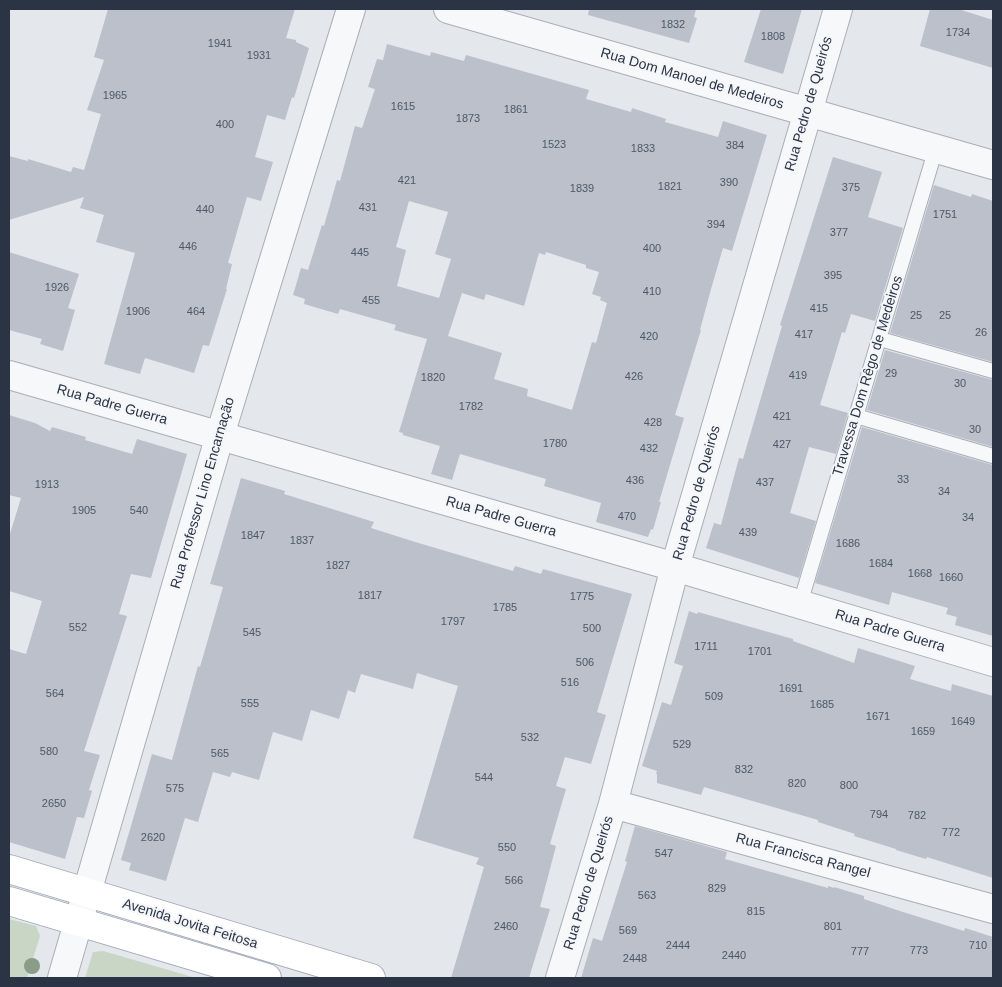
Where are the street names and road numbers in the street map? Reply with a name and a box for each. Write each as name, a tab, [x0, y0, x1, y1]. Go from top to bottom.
street label: Rua Pedro de Queirós	[782, 35, 836, 173]
street label: Rua Dom Manoel de Medeiros	[598, 45, 786, 113]
street label: Travessa Dom Rêgo de Medeiros	[829, 274, 907, 478]
street label: Rua Padre Guerra	[55, 381, 169, 429]
street label: Rua Professor Lino Encarnação	[168, 395, 238, 591]
street label: Rua Pedro de Queirós	[670, 424, 724, 562]
street label: Rua Padre Guerra	[444, 493, 558, 541]
street label: Rua Padre Guerra	[833, 606, 947, 656]
street label: Rua Pedro de Queirós	[561, 814, 617, 952]
street label: Rua Francisca Rangel	[734, 830, 872, 882]
street label: Avenida Jovita Feitosa	[120, 895, 260, 953]

